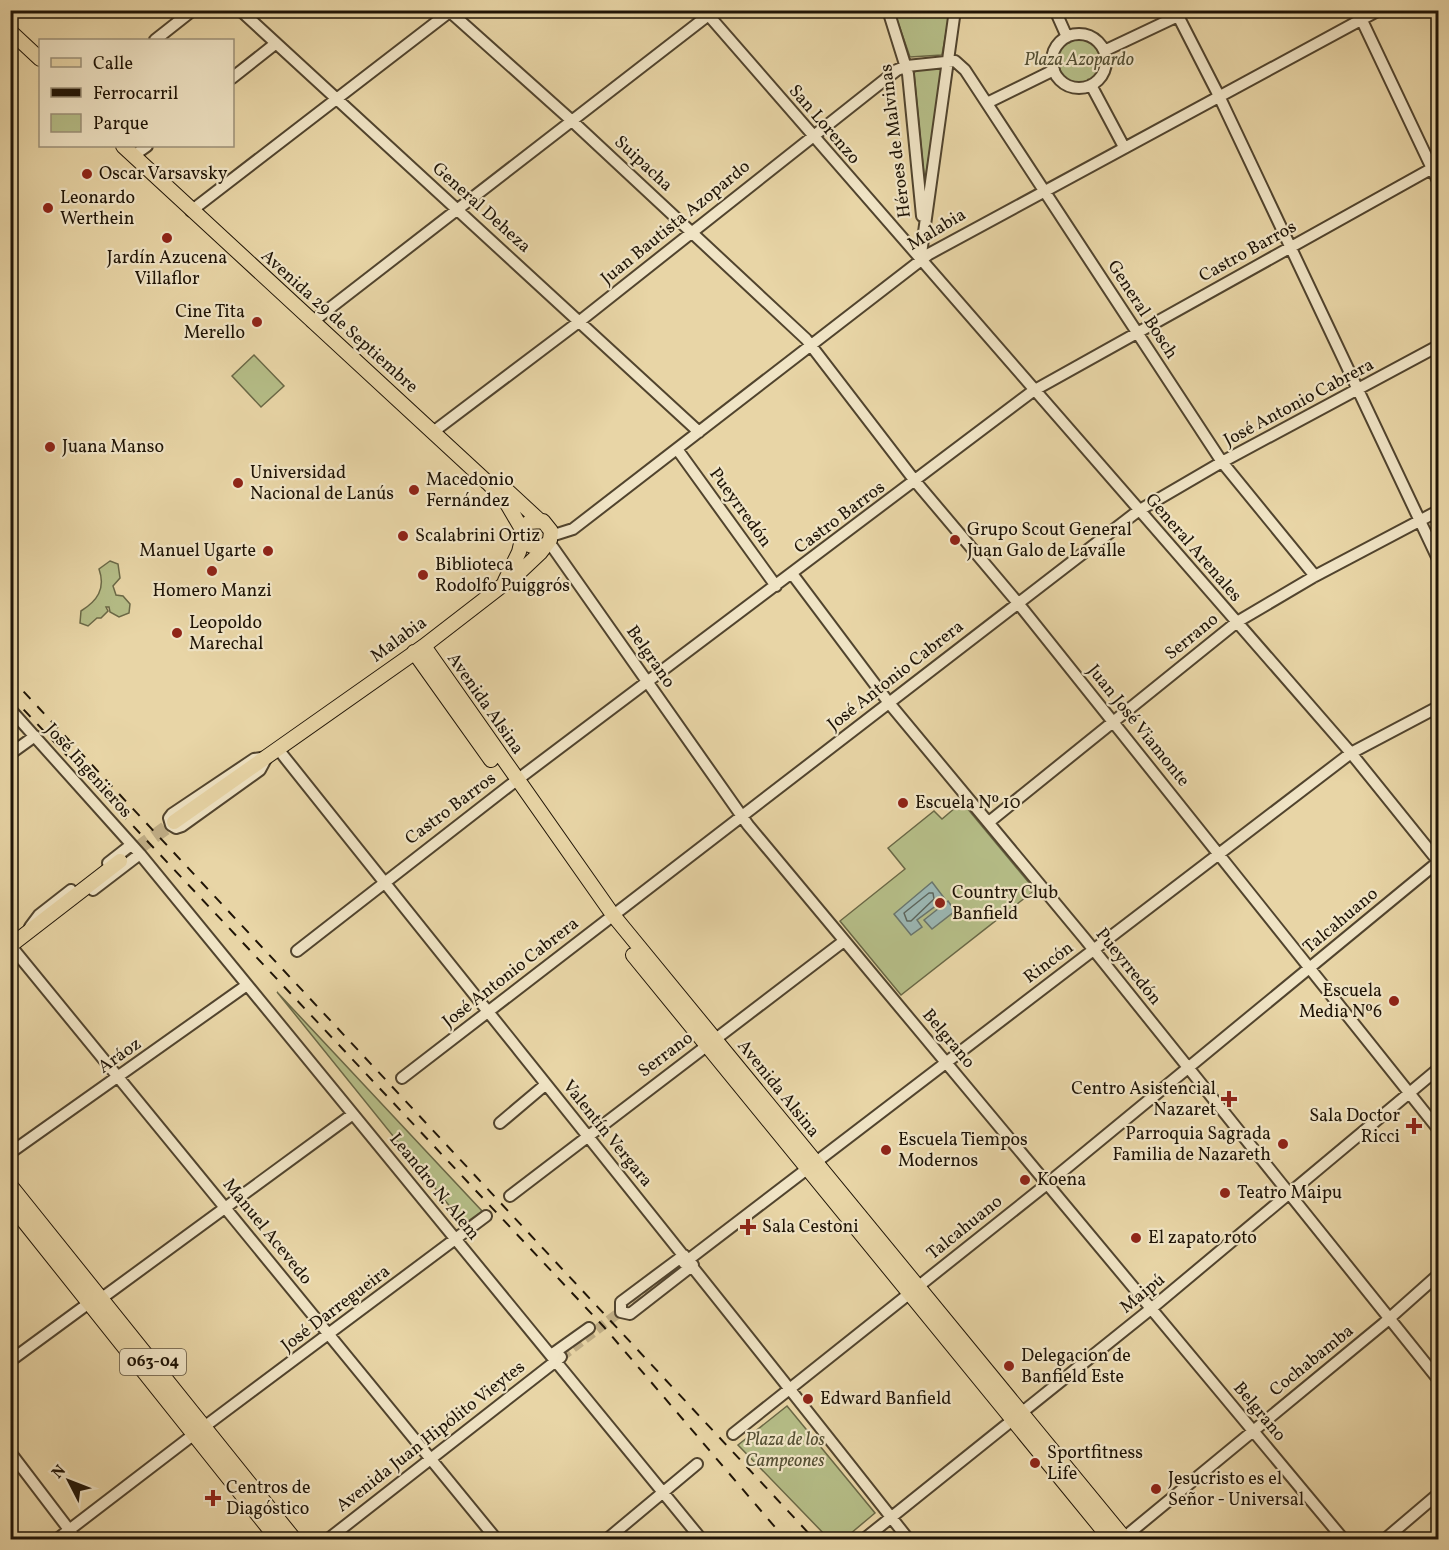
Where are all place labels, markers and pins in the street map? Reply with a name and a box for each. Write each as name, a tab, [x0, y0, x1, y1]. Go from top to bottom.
place label: Oscar Varsavsky	[99, 162, 228, 187]
marker: Oscar Varsavsky	[80, 167, 94, 181]
place label: Leonardo Werthein	[60, 186, 135, 232]
marker: Leonardo Werthein	[41, 201, 55, 215]
marker: Jardín Azucena Villaflor	[160, 231, 174, 245]
place label: Jardín Azucena Villaflor	[107, 246, 227, 292]
place label: Cine Tita Merello	[175, 300, 245, 346]
marker: Cine Tita Merello	[250, 315, 264, 329]
place label: Juana Manso	[62, 435, 164, 460]
marker: Juana Manso	[43, 440, 57, 454]
place label: Universidad Nacional de Lanús	[250, 461, 394, 507]
place label: Macedonio Fernández	[426, 468, 514, 514]
marker: Universidad Nacional de Lanús	[231, 476, 245, 490]
marker: Macedonio Fernández	[407, 483, 421, 497]
place label: Grupo Scout General Juan Galo de Lavalle	[967, 518, 1132, 564]
place label: Scalabrini Ortiz	[415, 524, 540, 549]
marker: Scalabrini Ortiz	[396, 529, 410, 543]
marker: Grupo Scout General Juan Galo de Lavalle	[948, 533, 962, 547]
place label: Manuel Ugarte	[139, 539, 256, 564]
marker: Manuel Ugarte	[261, 544, 275, 558]
place label: Biblioteca Rodolfo Puiggrós	[435, 553, 570, 599]
marker: Homero Manzi	[205, 564, 219, 578]
marker: Biblioteca Rodolfo Puiggrós	[416, 568, 430, 582]
place label: Homero Manzi	[152, 579, 272, 604]
place label: Leopoldo Marechal	[189, 611, 263, 657]
marker: Leopoldo Marechal	[170, 626, 184, 640]
place label: Escuela Nº 10	[915, 791, 1021, 816]
marker: Escuela Nº 10	[896, 796, 910, 810]
place label: Country Club Banfield	[952, 881, 1058, 927]
marker: Country Club Banfield	[933, 896, 947, 910]
place label: Escuela Media Nº6	[1299, 979, 1382, 1025]
marker: Escuela Media Nº6	[1387, 994, 1401, 1008]
place label: Centro Asistencial Nazaret	[1071, 1077, 1216, 1123]
marker: Centro Asistencial Nazaret	[1220, 1090, 1238, 1108]
place label: Sala Doctor Ricci	[1309, 1104, 1400, 1150]
marker: Sala Doctor Ricci	[1405, 1117, 1423, 1135]
place label: Parroquia Sagrada Familia de Nazareth	[1112, 1122, 1271, 1168]
place label: Escuela Tiempos Modernos	[898, 1128, 1028, 1174]
marker: Parroquia Sagrada Familia de Nazareth	[1276, 1137, 1290, 1151]
marker: Escuela Tiempos Modernos	[879, 1143, 893, 1157]
place label: Koena	[1037, 1168, 1086, 1193]
marker: Koena	[1018, 1173, 1032, 1187]
place label: Teatro Maipu	[1237, 1181, 1342, 1206]
marker: Teatro Maipu	[1218, 1186, 1232, 1200]
place label: Sala Cestoni	[762, 1215, 859, 1240]
marker: Sala Cestoni	[739, 1218, 757, 1236]
place label: El zapato roto	[1148, 1226, 1257, 1251]
marker: El zapato roto	[1129, 1231, 1143, 1245]
place label: Delegacion de Banfield Este	[1021, 1344, 1131, 1390]
marker: Delegacion de Banfield Este	[1002, 1359, 1016, 1373]
place label: Edward Banfield	[820, 1387, 951, 1412]
marker: Edward Banfield	[801, 1392, 815, 1406]
place label: Sportfitness Life	[1047, 1441, 1143, 1487]
marker: Sportfitness Life	[1028, 1456, 1042, 1470]
place label: Jesucristo es el Señor - Universal	[1168, 1467, 1304, 1513]
place label: Centros de Diagóstico	[226, 1476, 310, 1522]
marker: Jesucristo es el Señor - Universal	[1149, 1482, 1163, 1496]
marker: Centros de Diagóstico	[204, 1489, 222, 1507]

